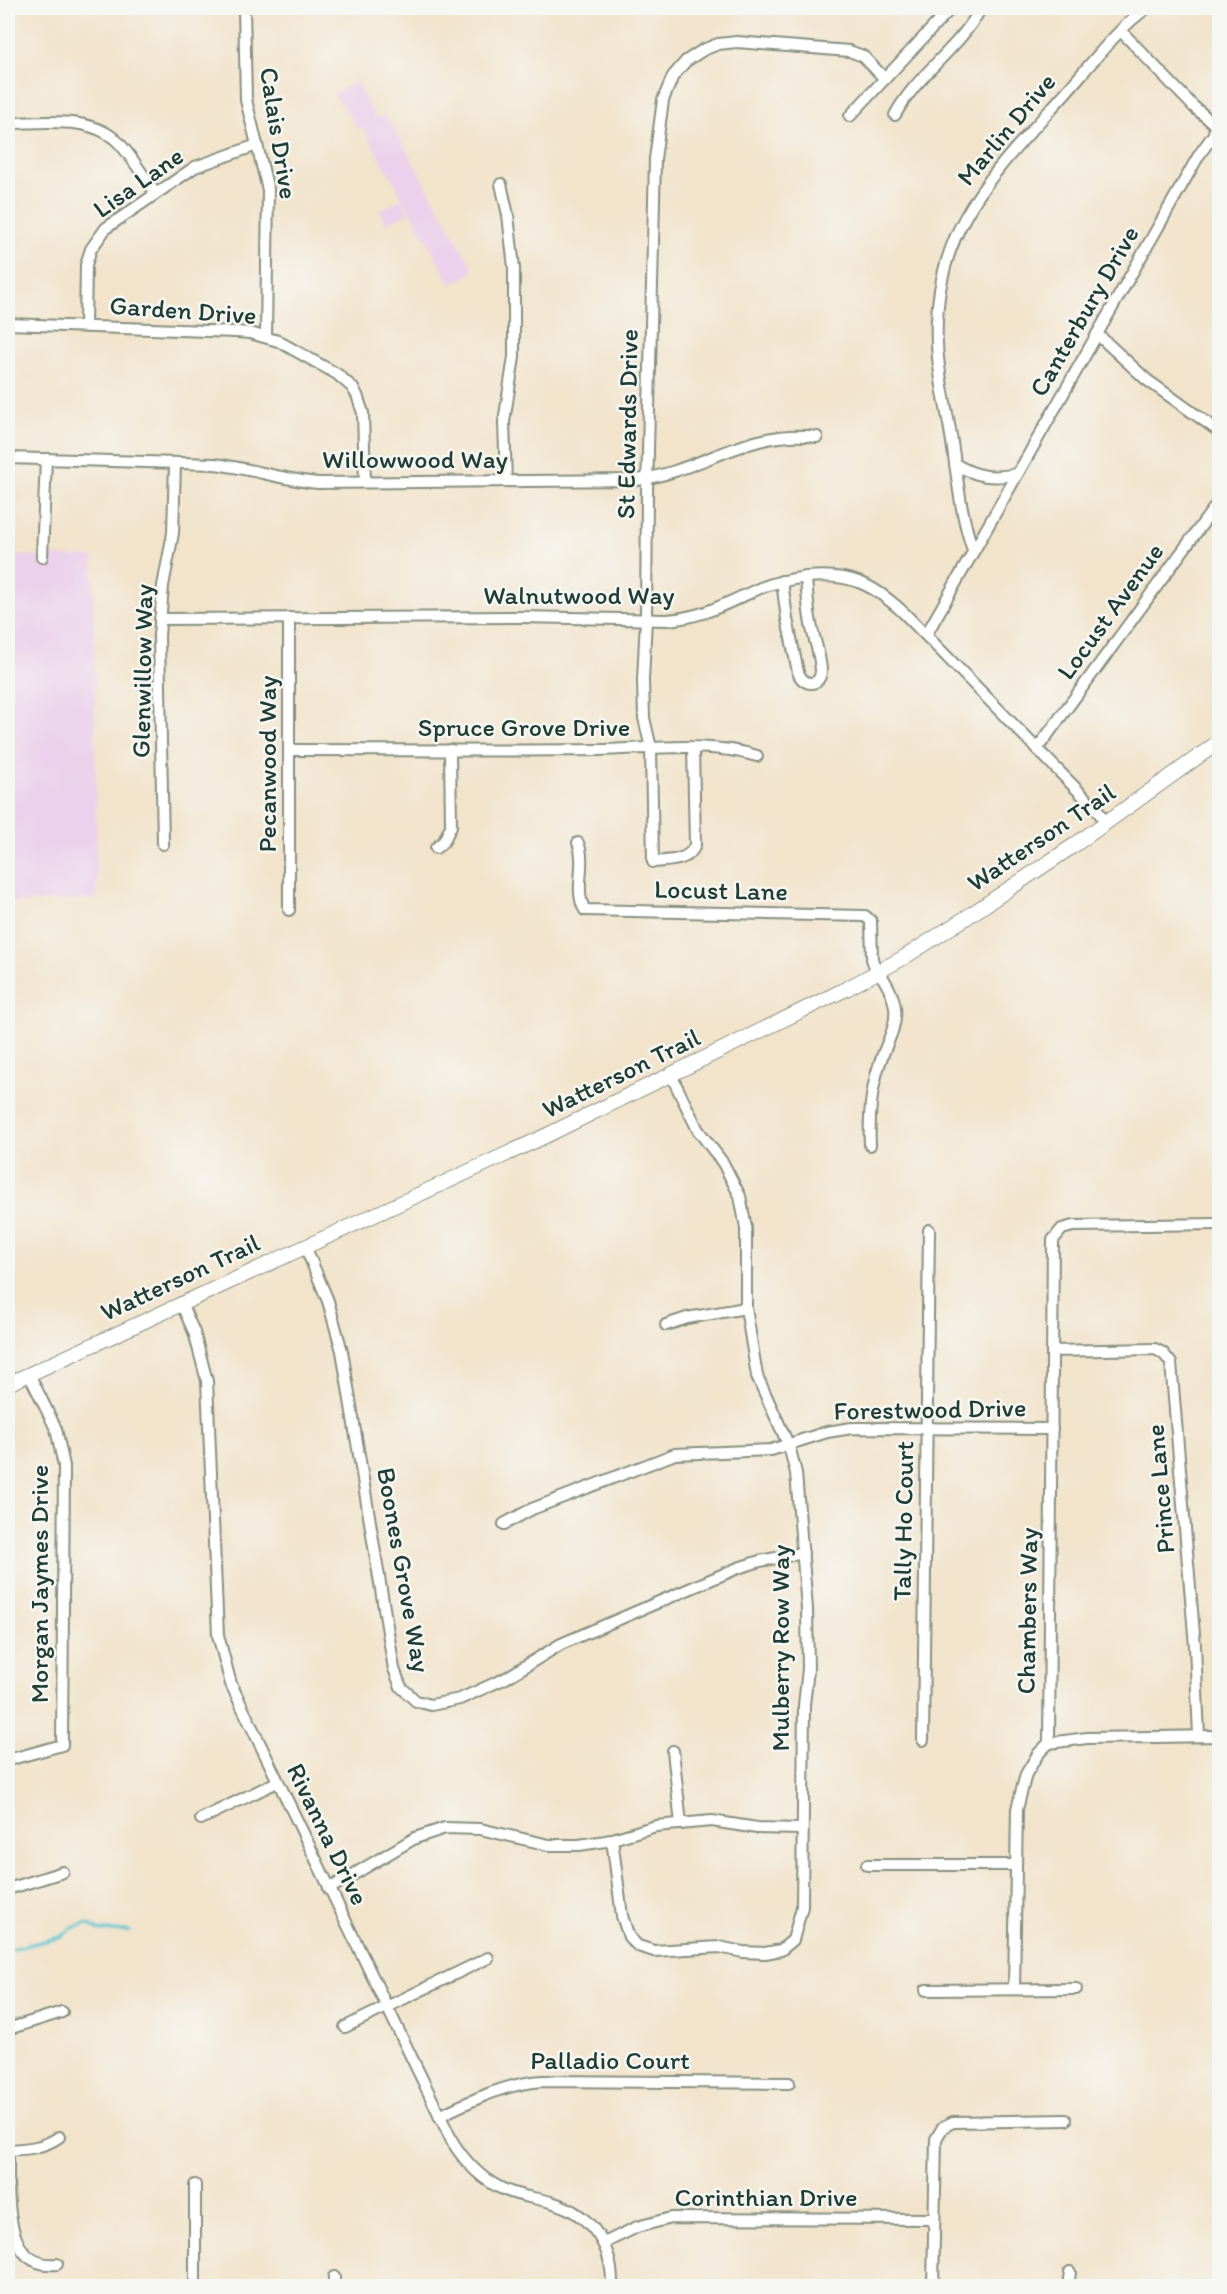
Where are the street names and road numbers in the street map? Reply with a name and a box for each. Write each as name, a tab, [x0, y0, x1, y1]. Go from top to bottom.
street label: Calais Drive	[253, 65, 305, 201]
street label: Marlin Drive	[950, 66, 1062, 192]
street label: Lisa Lane	[87, 139, 189, 225]
street label: Canterbury Drive	[1022, 220, 1146, 402]
street label: Garden Drive	[108, 289, 258, 331]
street label: St Edwards Drive	[609, 329, 645, 519]
street label: Willowwood Way	[322, 443, 508, 475]
street label: Locust Avenue	[1050, 536, 1170, 686]
street label: Walnutwood Way	[483, 579, 675, 611]
street label: Glenwillow Way	[124, 584, 160, 758]
street label: Pecanwood Way	[251, 676, 283, 852]
street label: Spruce Grove Drive	[418, 711, 630, 743]
street label: Watterson Trail	[961, 776, 1121, 898]
street label: Locust Lane	[654, 873, 788, 907]
street label: Watterson Trail	[537, 1021, 705, 1125]
street label: Watterson Trail	[95, 1226, 265, 1328]
street label: Forestwood Drive	[833, 1391, 1027, 1427]
street label: Prince Lane	[1138, 1423, 1182, 1555]
street label: Tally Ho Court	[886, 1441, 920, 1601]
street label: Morgan Jaymes Drive	[23, 1465, 55, 1703]
street label: Boones Grove Way	[370, 1465, 438, 1675]
street label: Chambers Way	[1010, 1527, 1044, 1695]
street label: Mulberry Row Way	[764, 1545, 796, 1751]
street label: Rivanna Drive	[280, 1758, 376, 1910]
street label: Palladio Court	[530, 2044, 690, 2076]
street label: Corinthian Drive	[674, 2181, 858, 2213]

